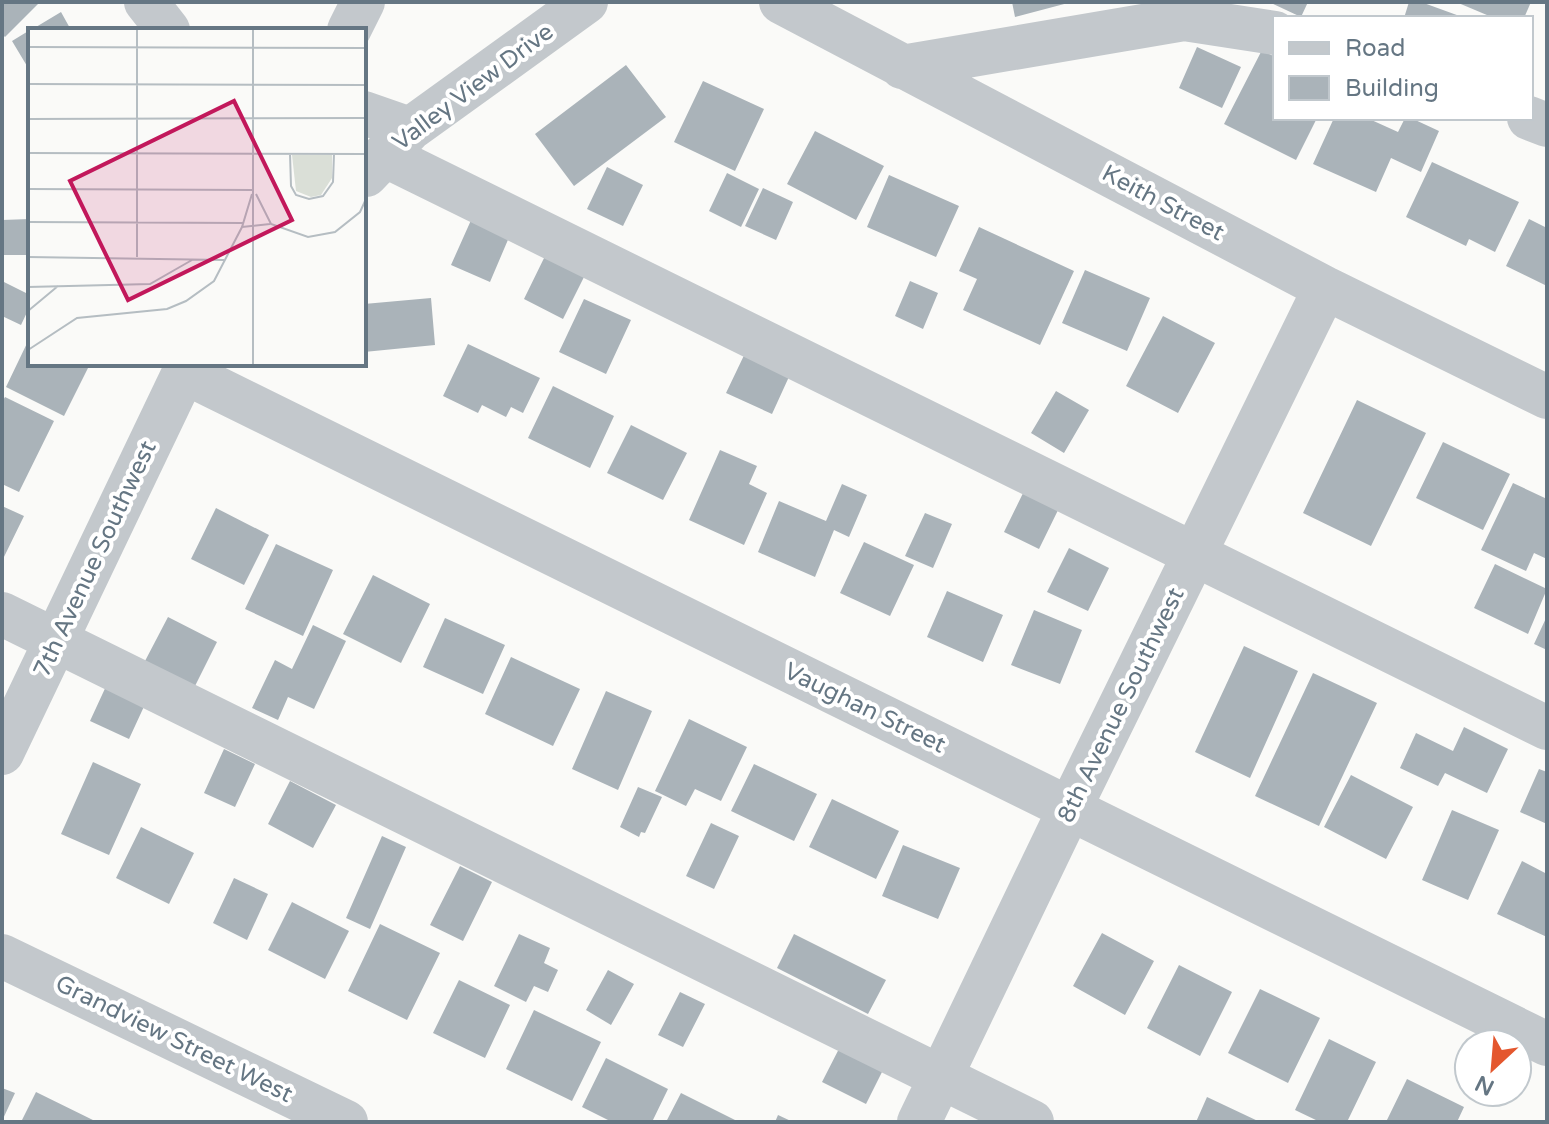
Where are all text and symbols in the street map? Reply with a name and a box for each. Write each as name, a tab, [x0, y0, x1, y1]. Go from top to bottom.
legend	[1273, 16, 1533, 120]
street label: Valley View Drive	[387, 17, 559, 157]
inset map	[28, 28, 366, 366]
text: Road	[1345, 34, 1405, 63]
text: Building	[1345, 74, 1439, 103]
street label: Keith Street	[1097, 159, 1229, 247]
street label: 7th Avenue Southwest	[27, 436, 163, 682]
street label: 8th Avenue Southwest	[1051, 583, 1191, 827]
street label: Vaughan Street	[780, 656, 950, 760]
street label: Grandview Street West	[51, 969, 297, 1109]
north arrow	[1453, 1028, 1533, 1108]
text: N	[1471, 1070, 1498, 1101]

